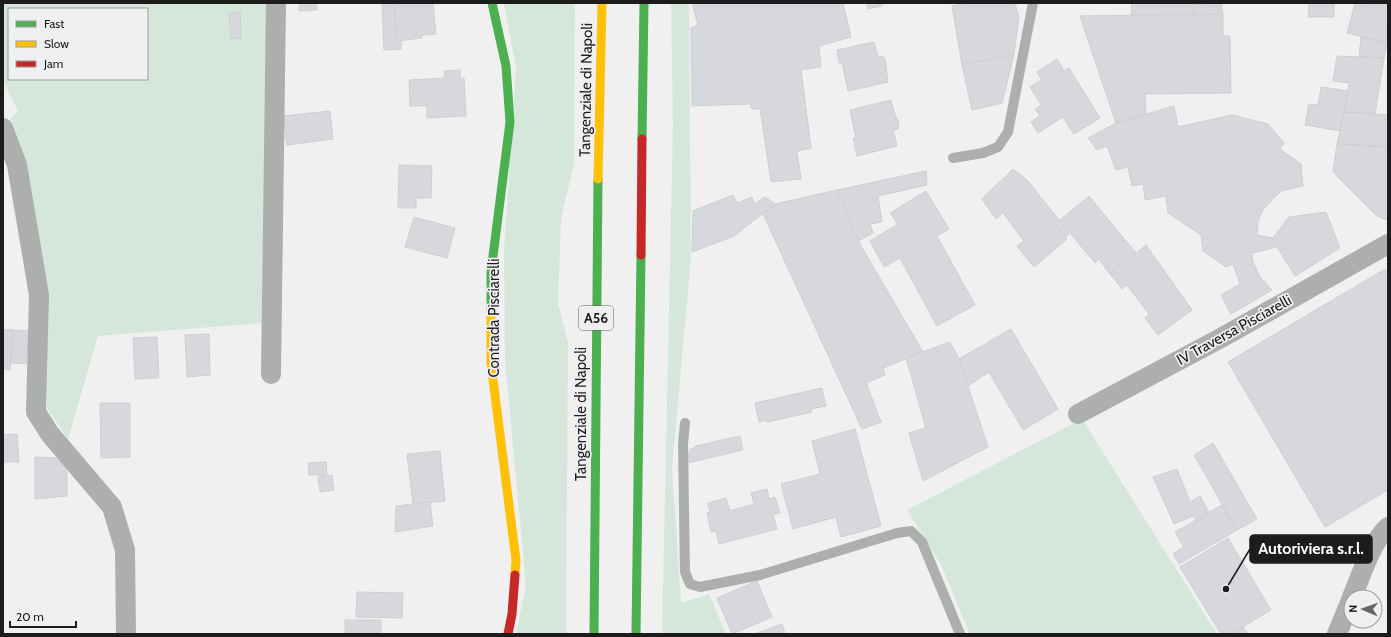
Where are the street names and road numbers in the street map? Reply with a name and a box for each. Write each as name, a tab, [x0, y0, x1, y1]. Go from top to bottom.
street label: Tangenziale di Napoli	[576, 23, 596, 157]
street label: Contrada Pisciarelli	[485, 259, 503, 377]
street label: IV Traversa Pisciarelli	[1173, 291, 1295, 369]
road number: A56	[579, 306, 613, 330]
street label: Tangenziale di Napoli	[572, 347, 590, 481]

